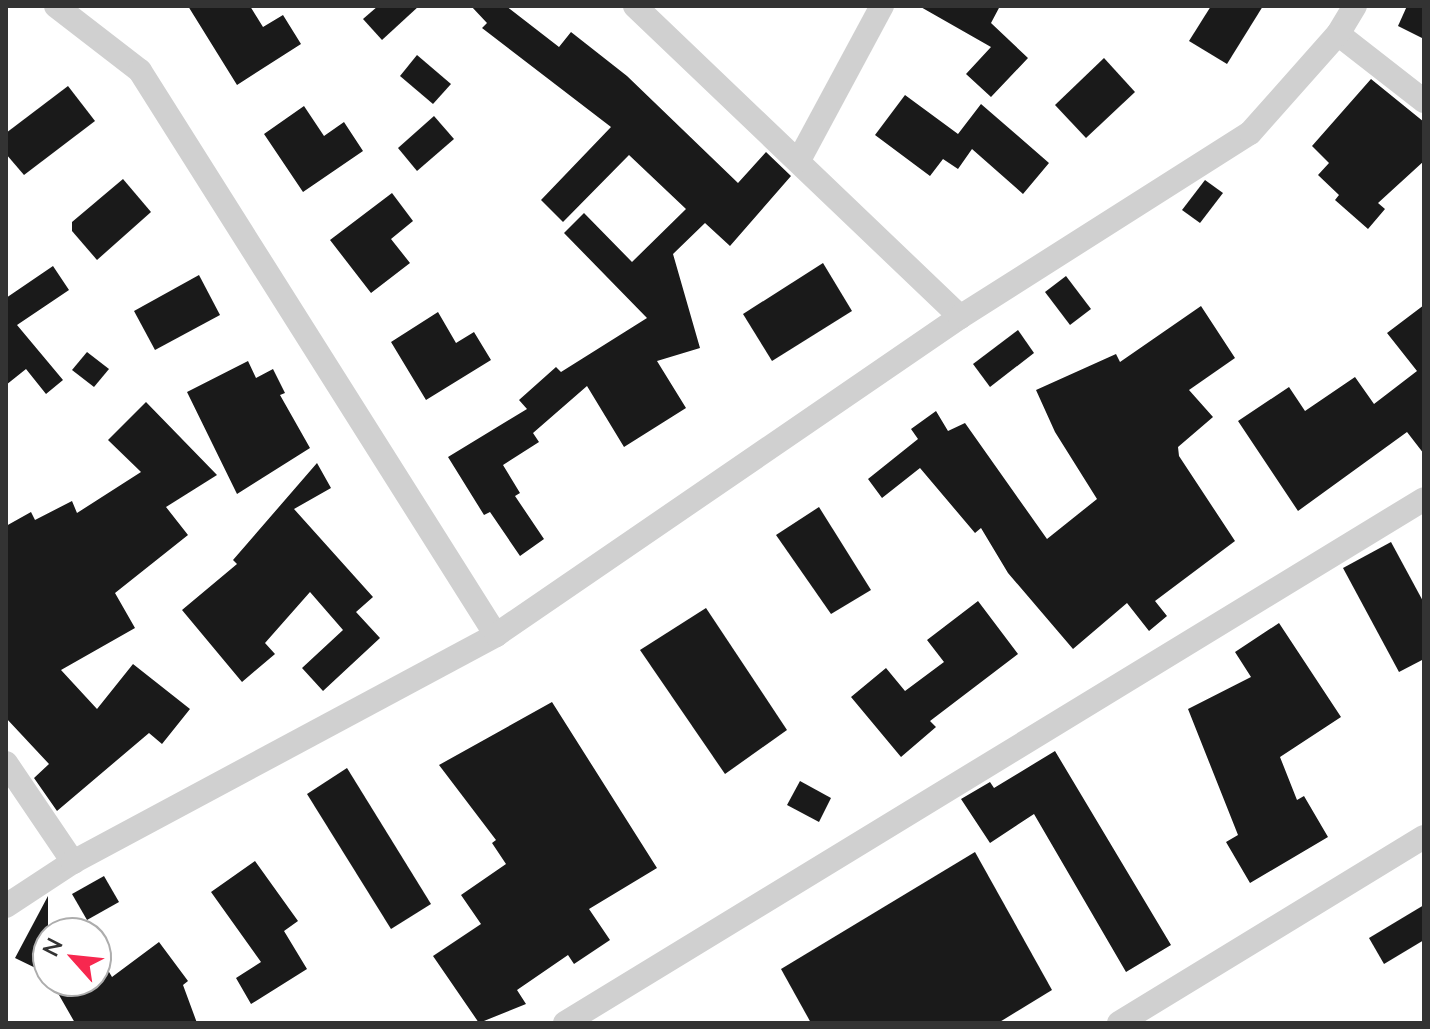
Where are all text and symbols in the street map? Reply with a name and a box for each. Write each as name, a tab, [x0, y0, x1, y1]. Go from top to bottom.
north arrow	[32, 917, 112, 997]
text: N	[36, 933, 68, 960]

